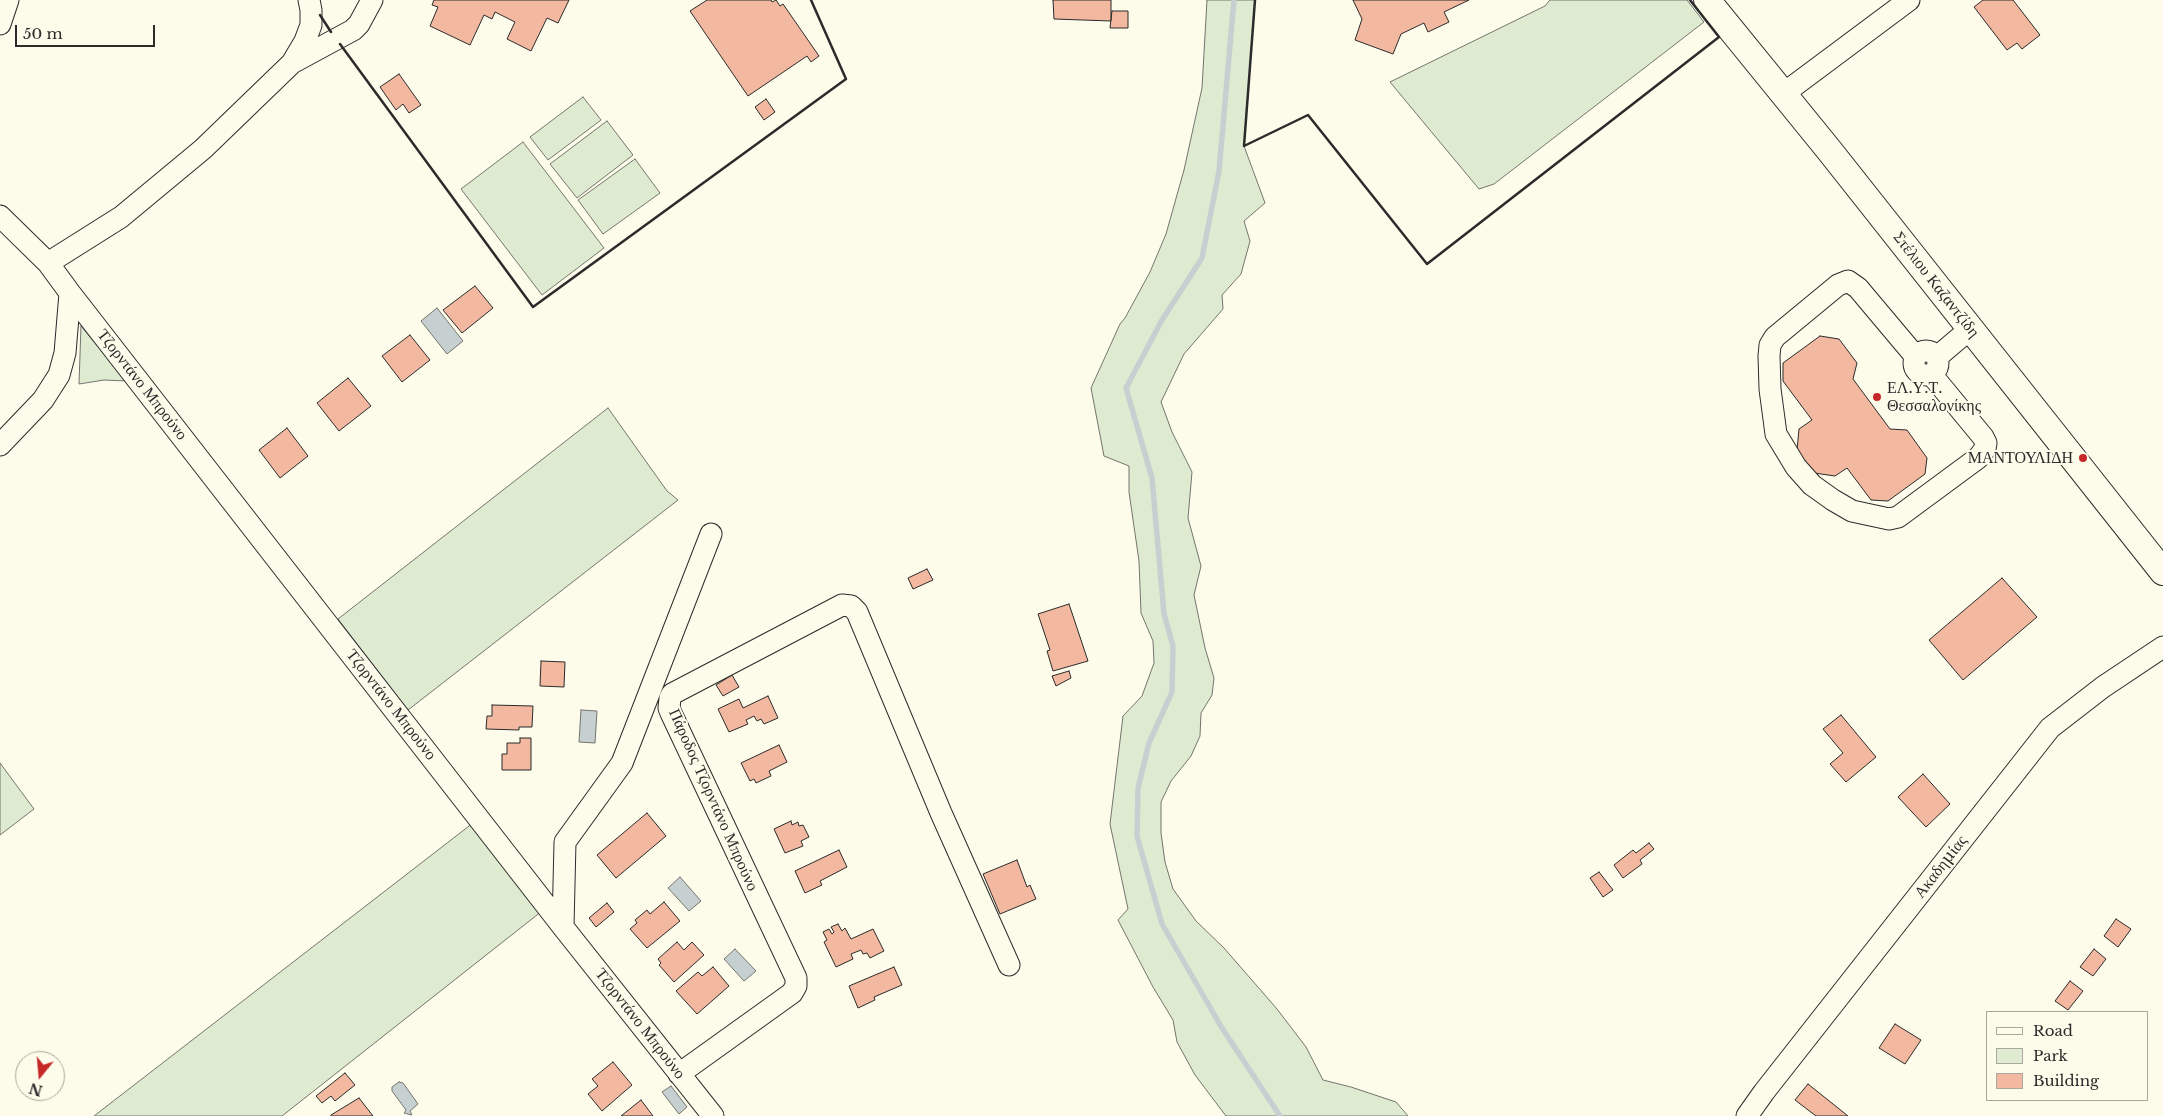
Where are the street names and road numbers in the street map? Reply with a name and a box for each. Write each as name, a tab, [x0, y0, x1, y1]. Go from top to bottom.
street label: Στέλιου Καζαντζίδη	[1889, 228, 1983, 342]
street label: Τζορντάνο Μπρούνο	[93, 326, 191, 444]
street label: Τζορντάνο Μπρούνο	[342, 646, 440, 764]
street label: Πάροδος Τζορντάνο Μπρούνο	[664, 706, 762, 894]
street label: Ακαδημίας	[1911, 832, 1971, 902]
street label: Τζορντάνο Μπρούνο	[591, 965, 689, 1083]

